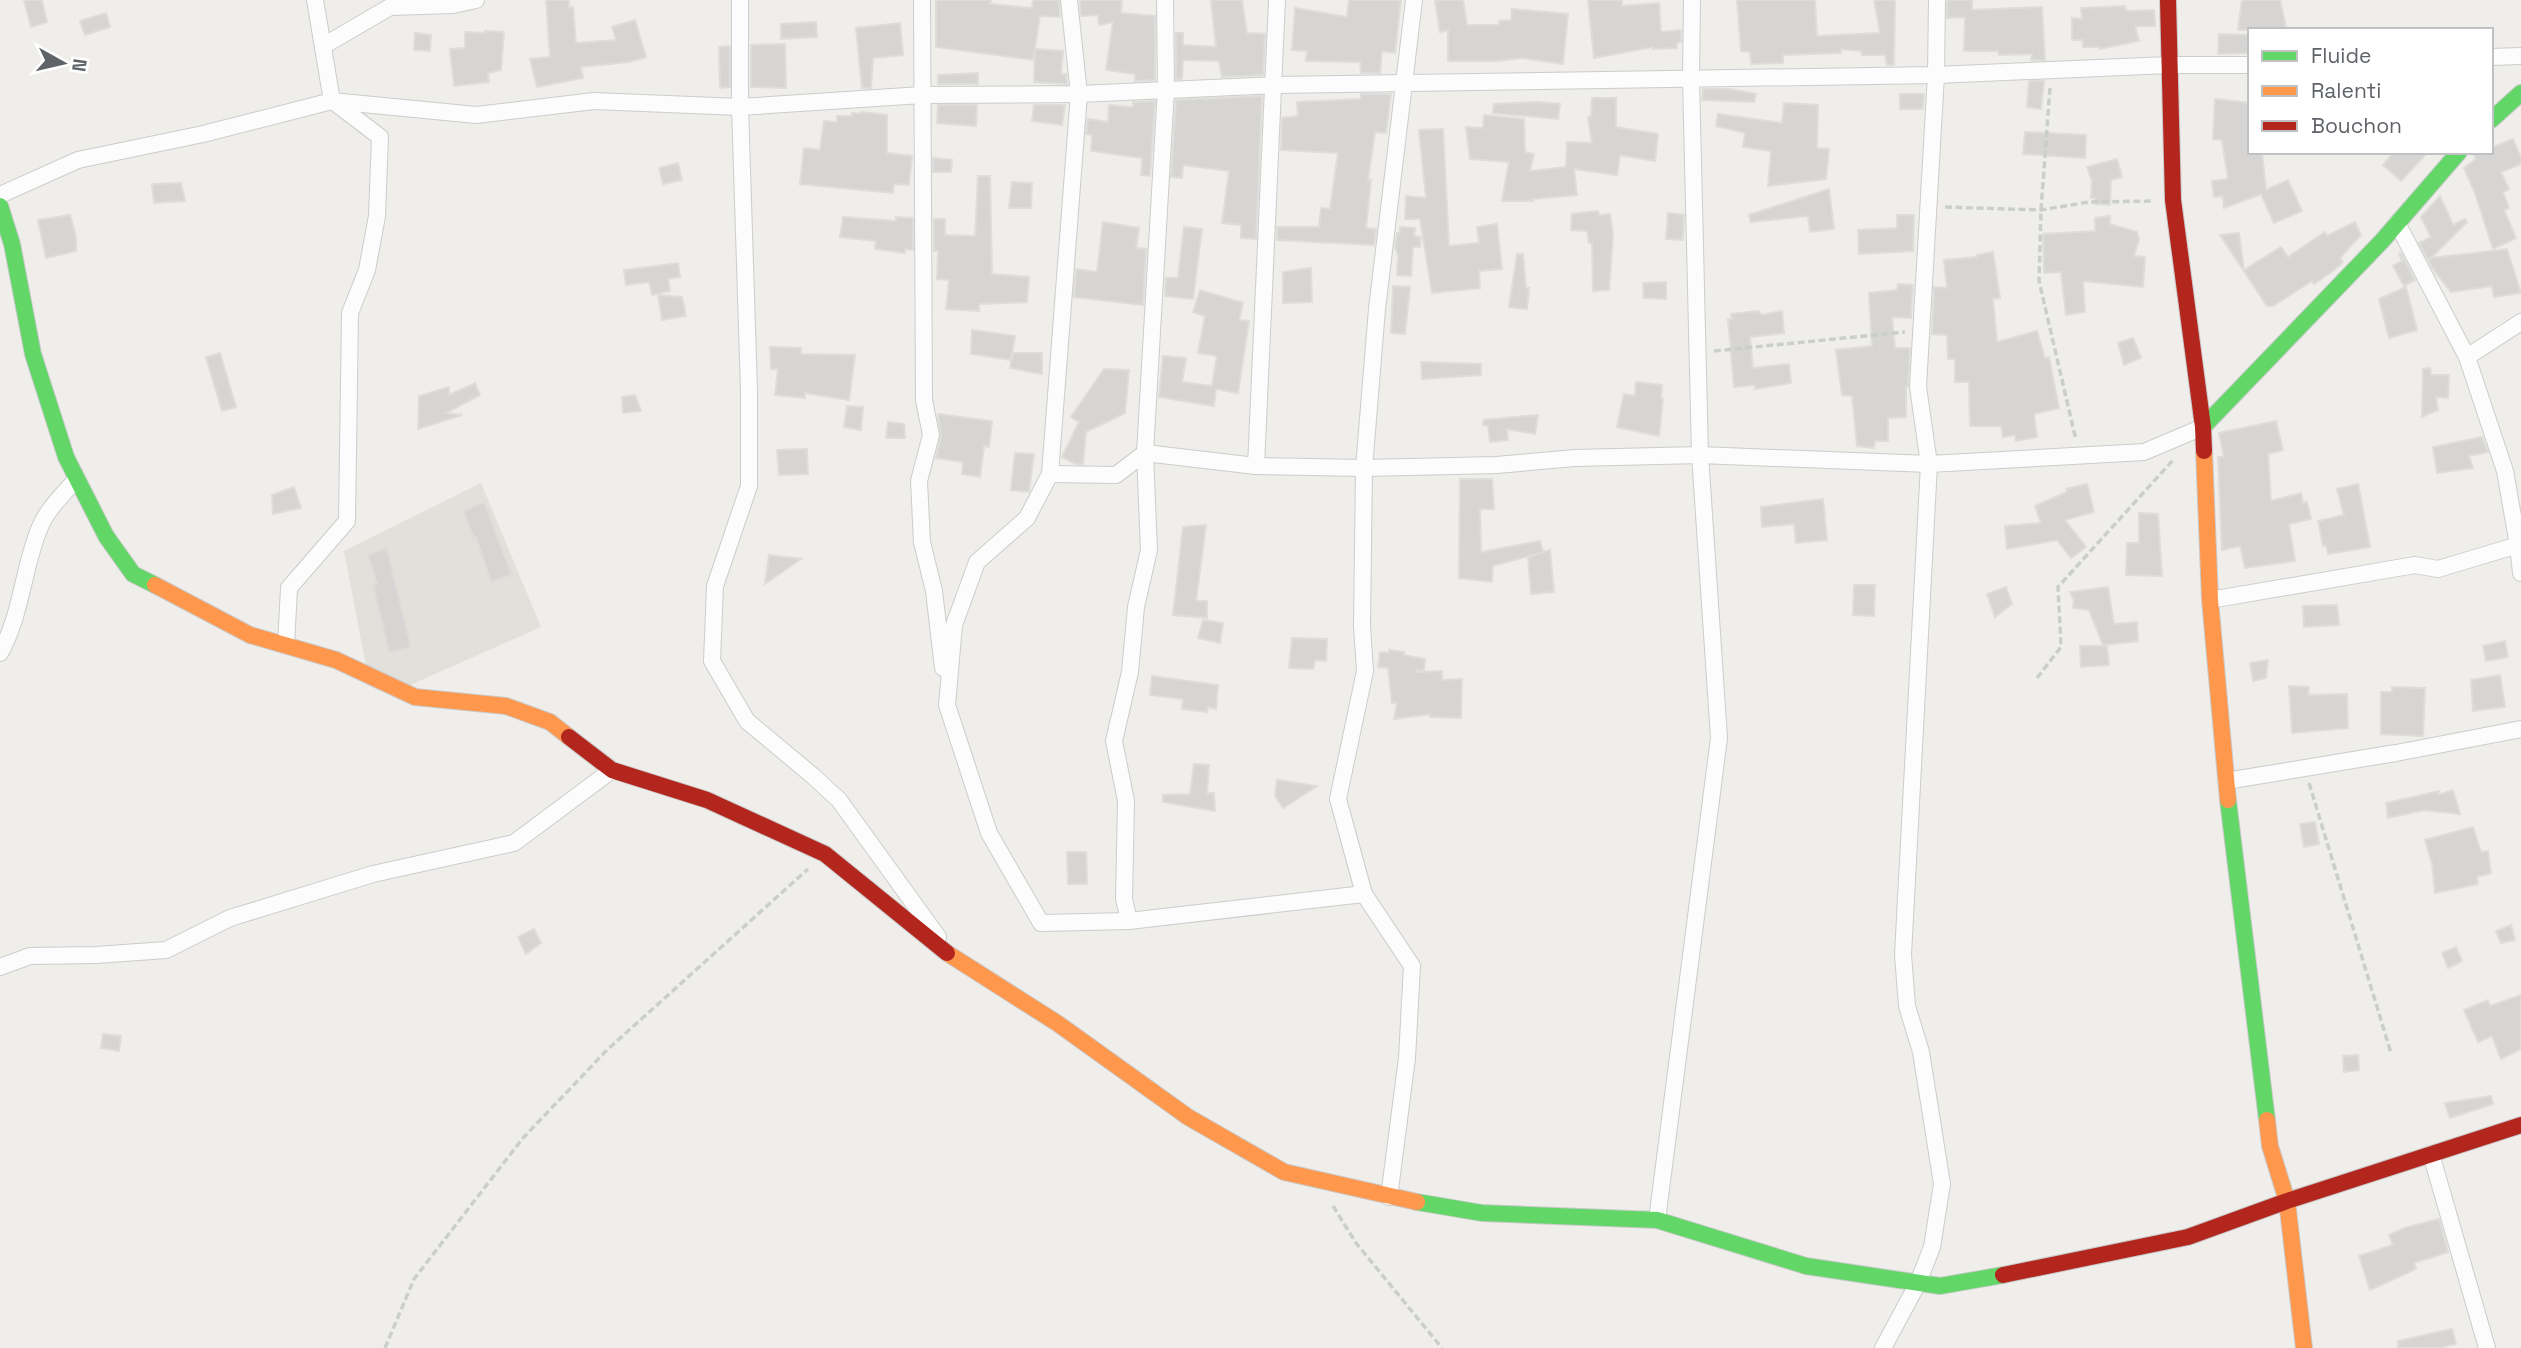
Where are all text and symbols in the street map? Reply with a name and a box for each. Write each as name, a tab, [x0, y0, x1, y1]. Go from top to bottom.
north arrow	[28, 28, 98, 98]
legend	[2248, 28, 2493, 154]
text: Fluide	[2311, 42, 2371, 69]
text: N	[66, 57, 93, 73]
text: Ralenti	[2311, 77, 2381, 104]
text: Bouchon	[2311, 112, 2402, 139]

